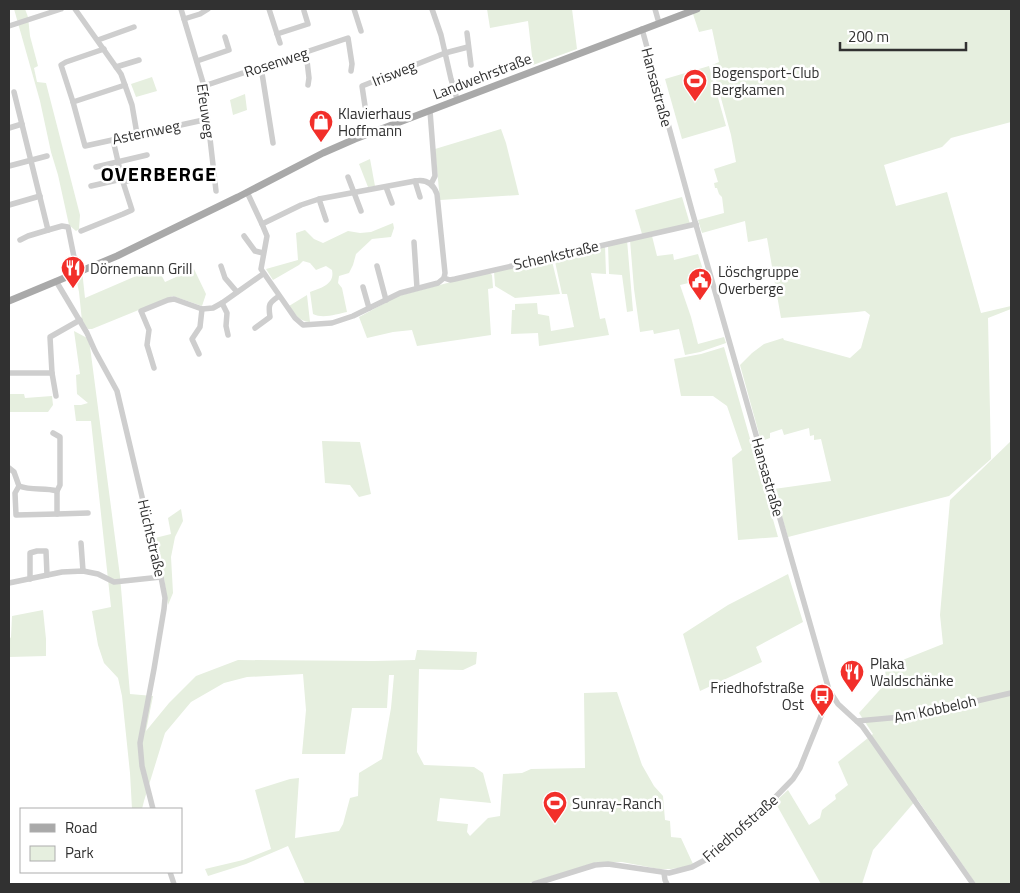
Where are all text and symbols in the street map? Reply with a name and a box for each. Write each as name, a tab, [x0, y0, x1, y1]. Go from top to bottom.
scale bar	[840, 20, 966, 52]
text: 200 m	[848, 25, 889, 48]
street label: Rosenweg	[241, 41, 311, 83]
street label: Hansastraße	[635, 45, 679, 129]
street label: Landwehrstraße	[429, 47, 535, 105]
street label: Irisweg	[368, 54, 420, 92]
place label: Bogensport-Club Bergkamen	[712, 61, 820, 101]
sports icon: Bogensport-Club Bergkamen	[682, 68, 708, 102]
street label: Efeuweg	[191, 82, 221, 140]
place label: Klavierhaus Hoffmann	[338, 102, 411, 142]
shop icon: Klavierhaus Hoffmann	[308, 109, 334, 143]
street label: Asternweg	[110, 114, 182, 150]
district label: OVERBERGE	[101, 158, 217, 189]
street label: Schenkstraße	[511, 234, 601, 276]
restaurant icon: Dörnemann Grill	[60, 255, 86, 289]
place label: Dörnemann Grill	[90, 257, 193, 280]
place label: Löschgruppe Overberge	[718, 260, 799, 300]
public building icon: Löschgruppe Overberge	[687, 267, 713, 301]
street label: Hansastraße	[746, 435, 790, 519]
street label: Hüchtstraße	[132, 497, 172, 579]
place label: Plaka Waldschänke	[870, 652, 954, 692]
restaurant icon: Plaka Waldschänke	[839, 659, 865, 693]
place label: Friedhofstraße Ost	[710, 676, 805, 716]
bus stop icon: Friedhofstraße Ost	[809, 683, 835, 717]
street label: Am Kobbeloh	[892, 689, 978, 729]
street label: Friedhofstraße	[697, 789, 783, 867]
sports icon: Sunray-Ranch	[542, 790, 568, 824]
place label: Sunray-Ranch	[572, 792, 662, 815]
legend	[20, 808, 182, 873]
text: Road	[65, 816, 97, 839]
text: Park	[65, 841, 94, 864]

